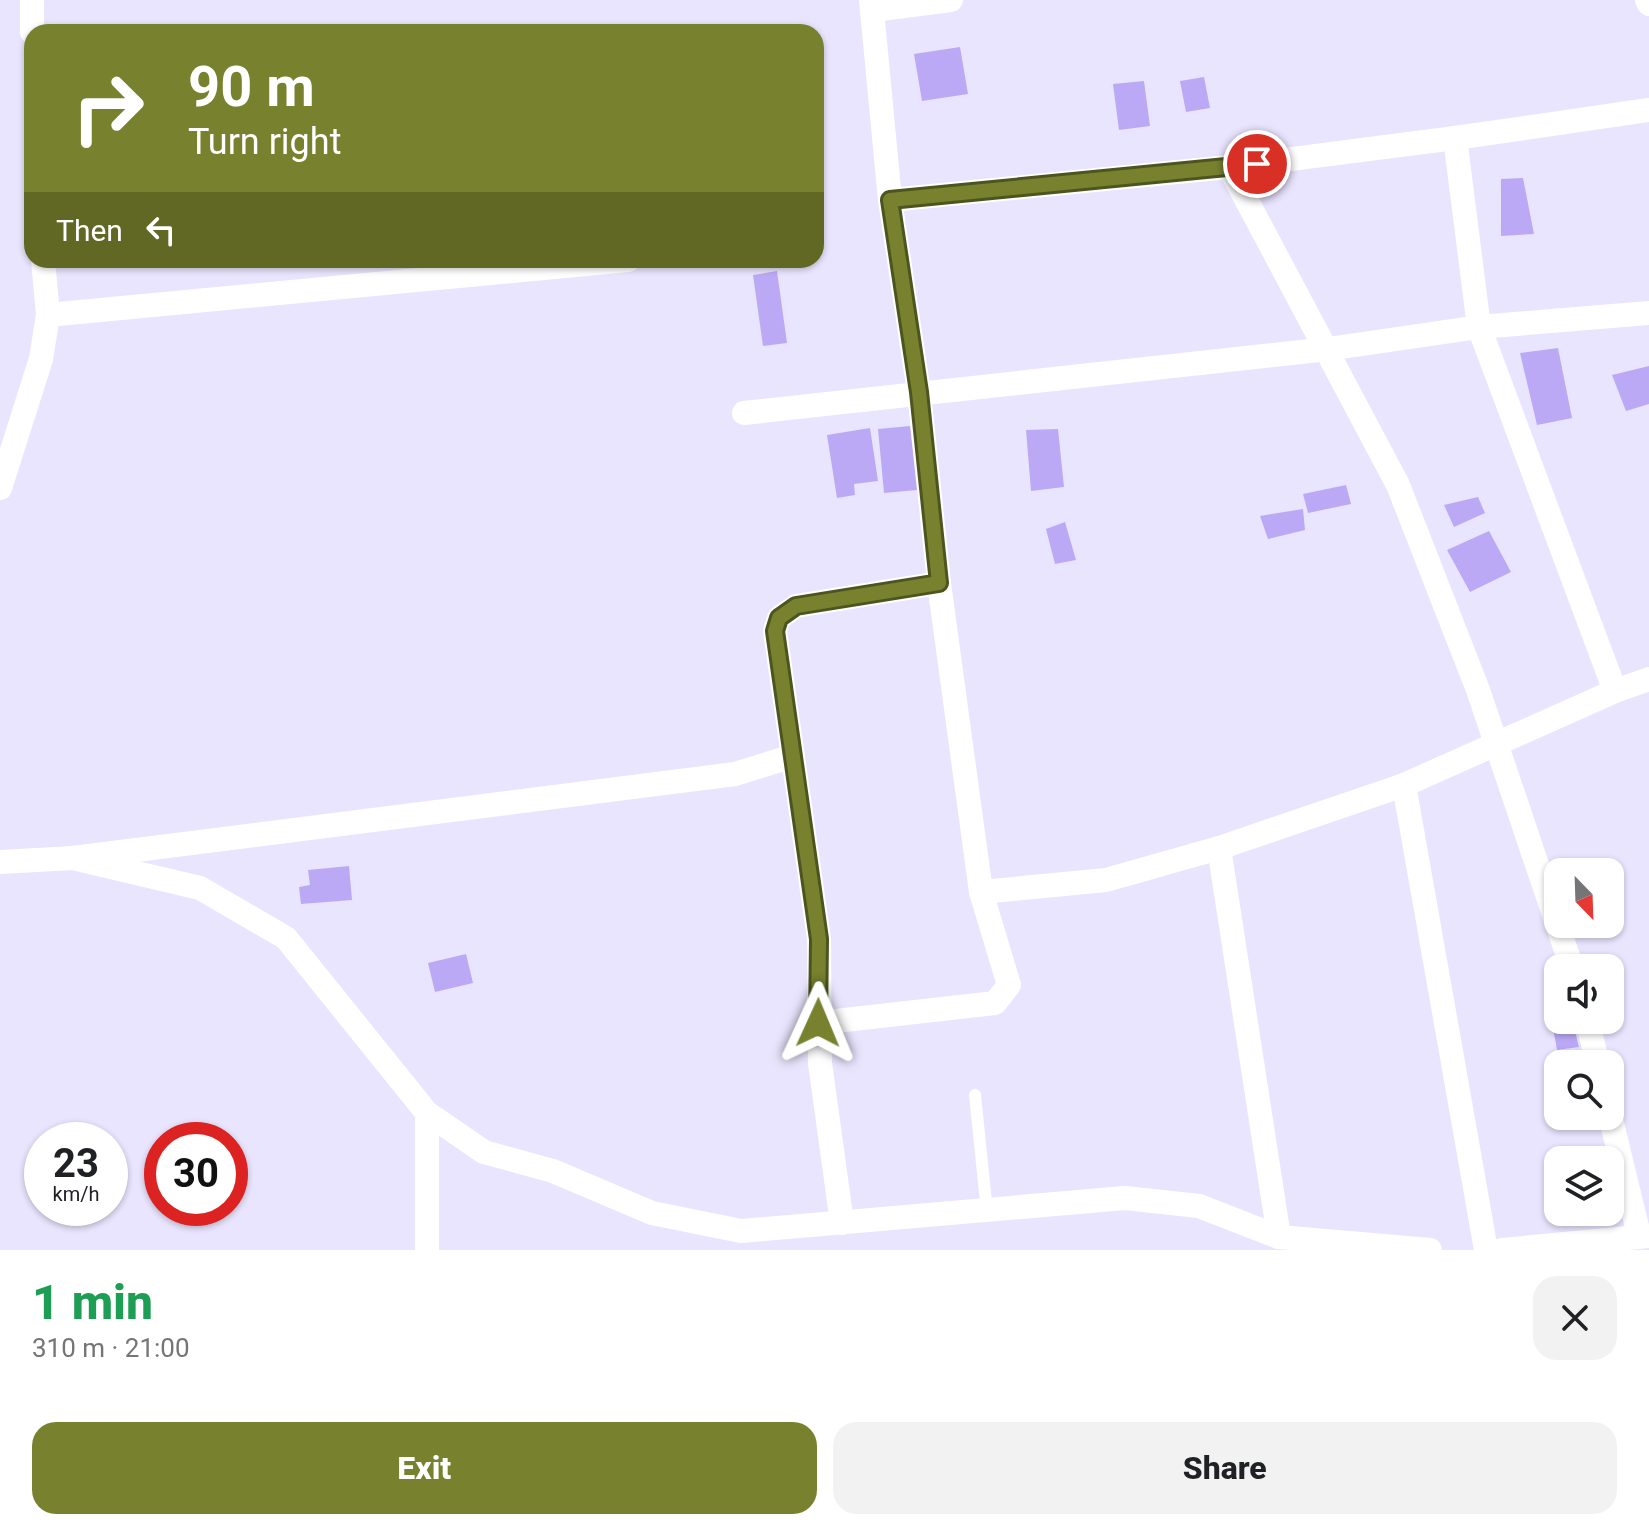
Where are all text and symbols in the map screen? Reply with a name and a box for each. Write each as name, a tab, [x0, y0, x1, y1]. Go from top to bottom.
text: 90 m	[188, 54, 315, 120]
icon: right	[56, 56, 160, 160]
text: Turn right	[188, 121, 341, 163]
pin	[1223, 130, 1291, 198]
icon: arrive	[1235, 142, 1279, 186]
icon: left	[139, 208, 183, 252]
text: Then	[56, 213, 123, 248]
north arrow	[1544, 858, 1624, 938]
map controls	[1544, 858, 1624, 1226]
button: sound	[1544, 954, 1624, 1034]
position arrow	[776, 981, 860, 1065]
button: search	[1544, 1050, 1624, 1130]
speed limit sign: 30	[144, 1122, 248, 1226]
text: 23	[53, 1140, 99, 1187]
button: layers	[1544, 1146, 1624, 1226]
text: km/h	[53, 1182, 99, 1206]
text: 1 min	[32, 1274, 153, 1331]
button: close	[1533, 1276, 1617, 1360]
text: 310 m · 21:00	[32, 1333, 190, 1363]
button: Exit	[32, 1422, 817, 1514]
button: Share	[833, 1422, 1617, 1514]

